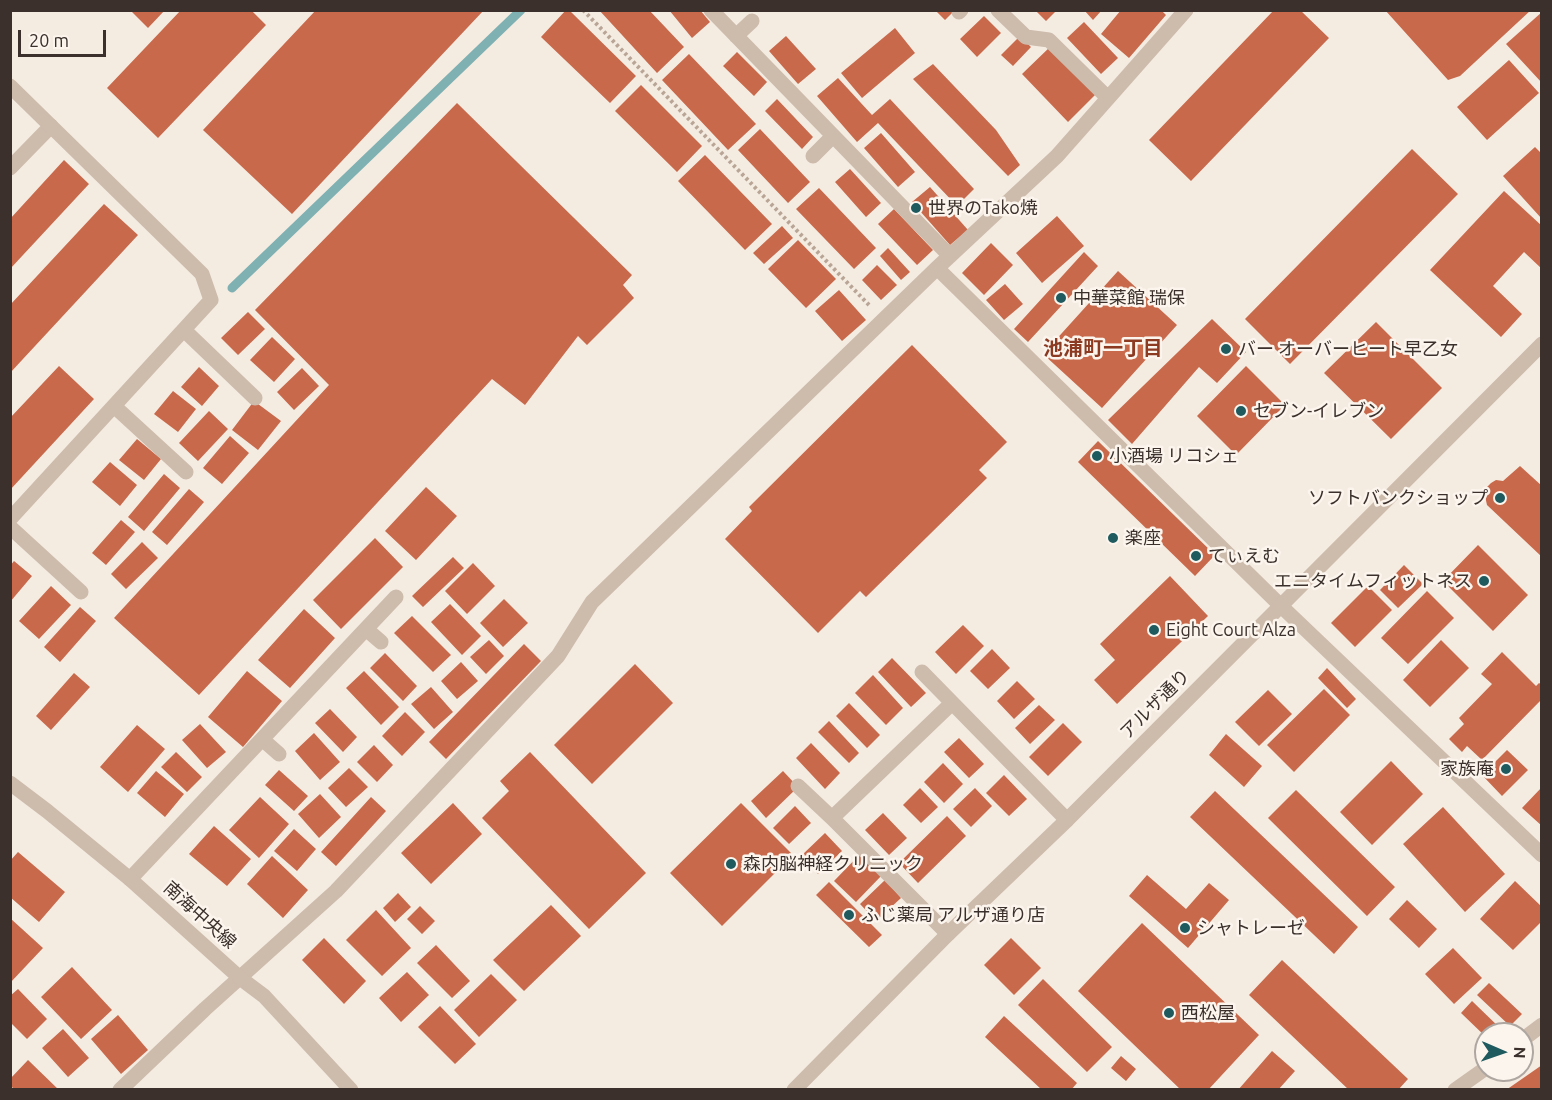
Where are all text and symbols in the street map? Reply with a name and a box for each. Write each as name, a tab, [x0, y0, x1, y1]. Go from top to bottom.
scale bar	[21, 18, 110, 56]
text: 20 m	[29, 30, 69, 50]
place label: 世界のTako焼	[928, 197, 1038, 219]
marker: 世界のTako焼	[909, 201, 923, 215]
place label: 中華菜館 瑞保	[1073, 287, 1185, 309]
marker: 中華菜館 瑞保	[1054, 291, 1068, 305]
district label: 池浦町一丁目	[1043, 336, 1163, 360]
place label: バー オーバーヒート早乙女	[1238, 338, 1458, 360]
marker: バー オーバーヒート早乙女	[1219, 342, 1233, 356]
place label: セブン-イレブン	[1253, 400, 1384, 422]
marker: セブン-イレブン	[1234, 404, 1248, 418]
place label: 小酒場 リコシェ	[1109, 445, 1239, 467]
marker: 小酒場 リコシェ	[1090, 449, 1104, 463]
place label: ソフトバンクショップ	[1308, 487, 1488, 509]
marker: ソフトバンクショップ	[1493, 491, 1507, 505]
place label: 楽座	[1125, 527, 1161, 549]
marker: 楽座	[1106, 531, 1120, 545]
place label: てぃえむ	[1208, 545, 1280, 567]
marker: てぃえむ	[1189, 549, 1203, 563]
place label: エニタイムフィットネス	[1274, 570, 1472, 592]
marker: エニタイムフィットネス	[1477, 574, 1491, 588]
place label: Eight Court Alza	[1166, 619, 1296, 641]
marker: Eight Court Alza	[1147, 623, 1161, 637]
street label: アルザ通り	[1116, 665, 1194, 743]
place label: 家族庵	[1440, 758, 1494, 780]
marker: 家族庵	[1499, 762, 1513, 776]
place label: 森内脳神経クリニック	[743, 853, 923, 875]
marker: 森内脳神経クリニック	[724, 857, 738, 871]
street label: 南海中央線	[159, 877, 241, 953]
place label: ふじ薬局 アルザ通り店	[861, 904, 1045, 926]
marker: ふじ薬局 アルザ通り店	[842, 908, 856, 922]
place label: シャトレーゼ	[1197, 917, 1305, 939]
marker: シャトレーゼ	[1178, 921, 1192, 935]
place label: 西松屋	[1181, 1002, 1235, 1024]
marker: 西松屋	[1162, 1006, 1176, 1020]
north arrow	[1474, 1022, 1534, 1082]
text: N	[1511, 1046, 1529, 1059]

